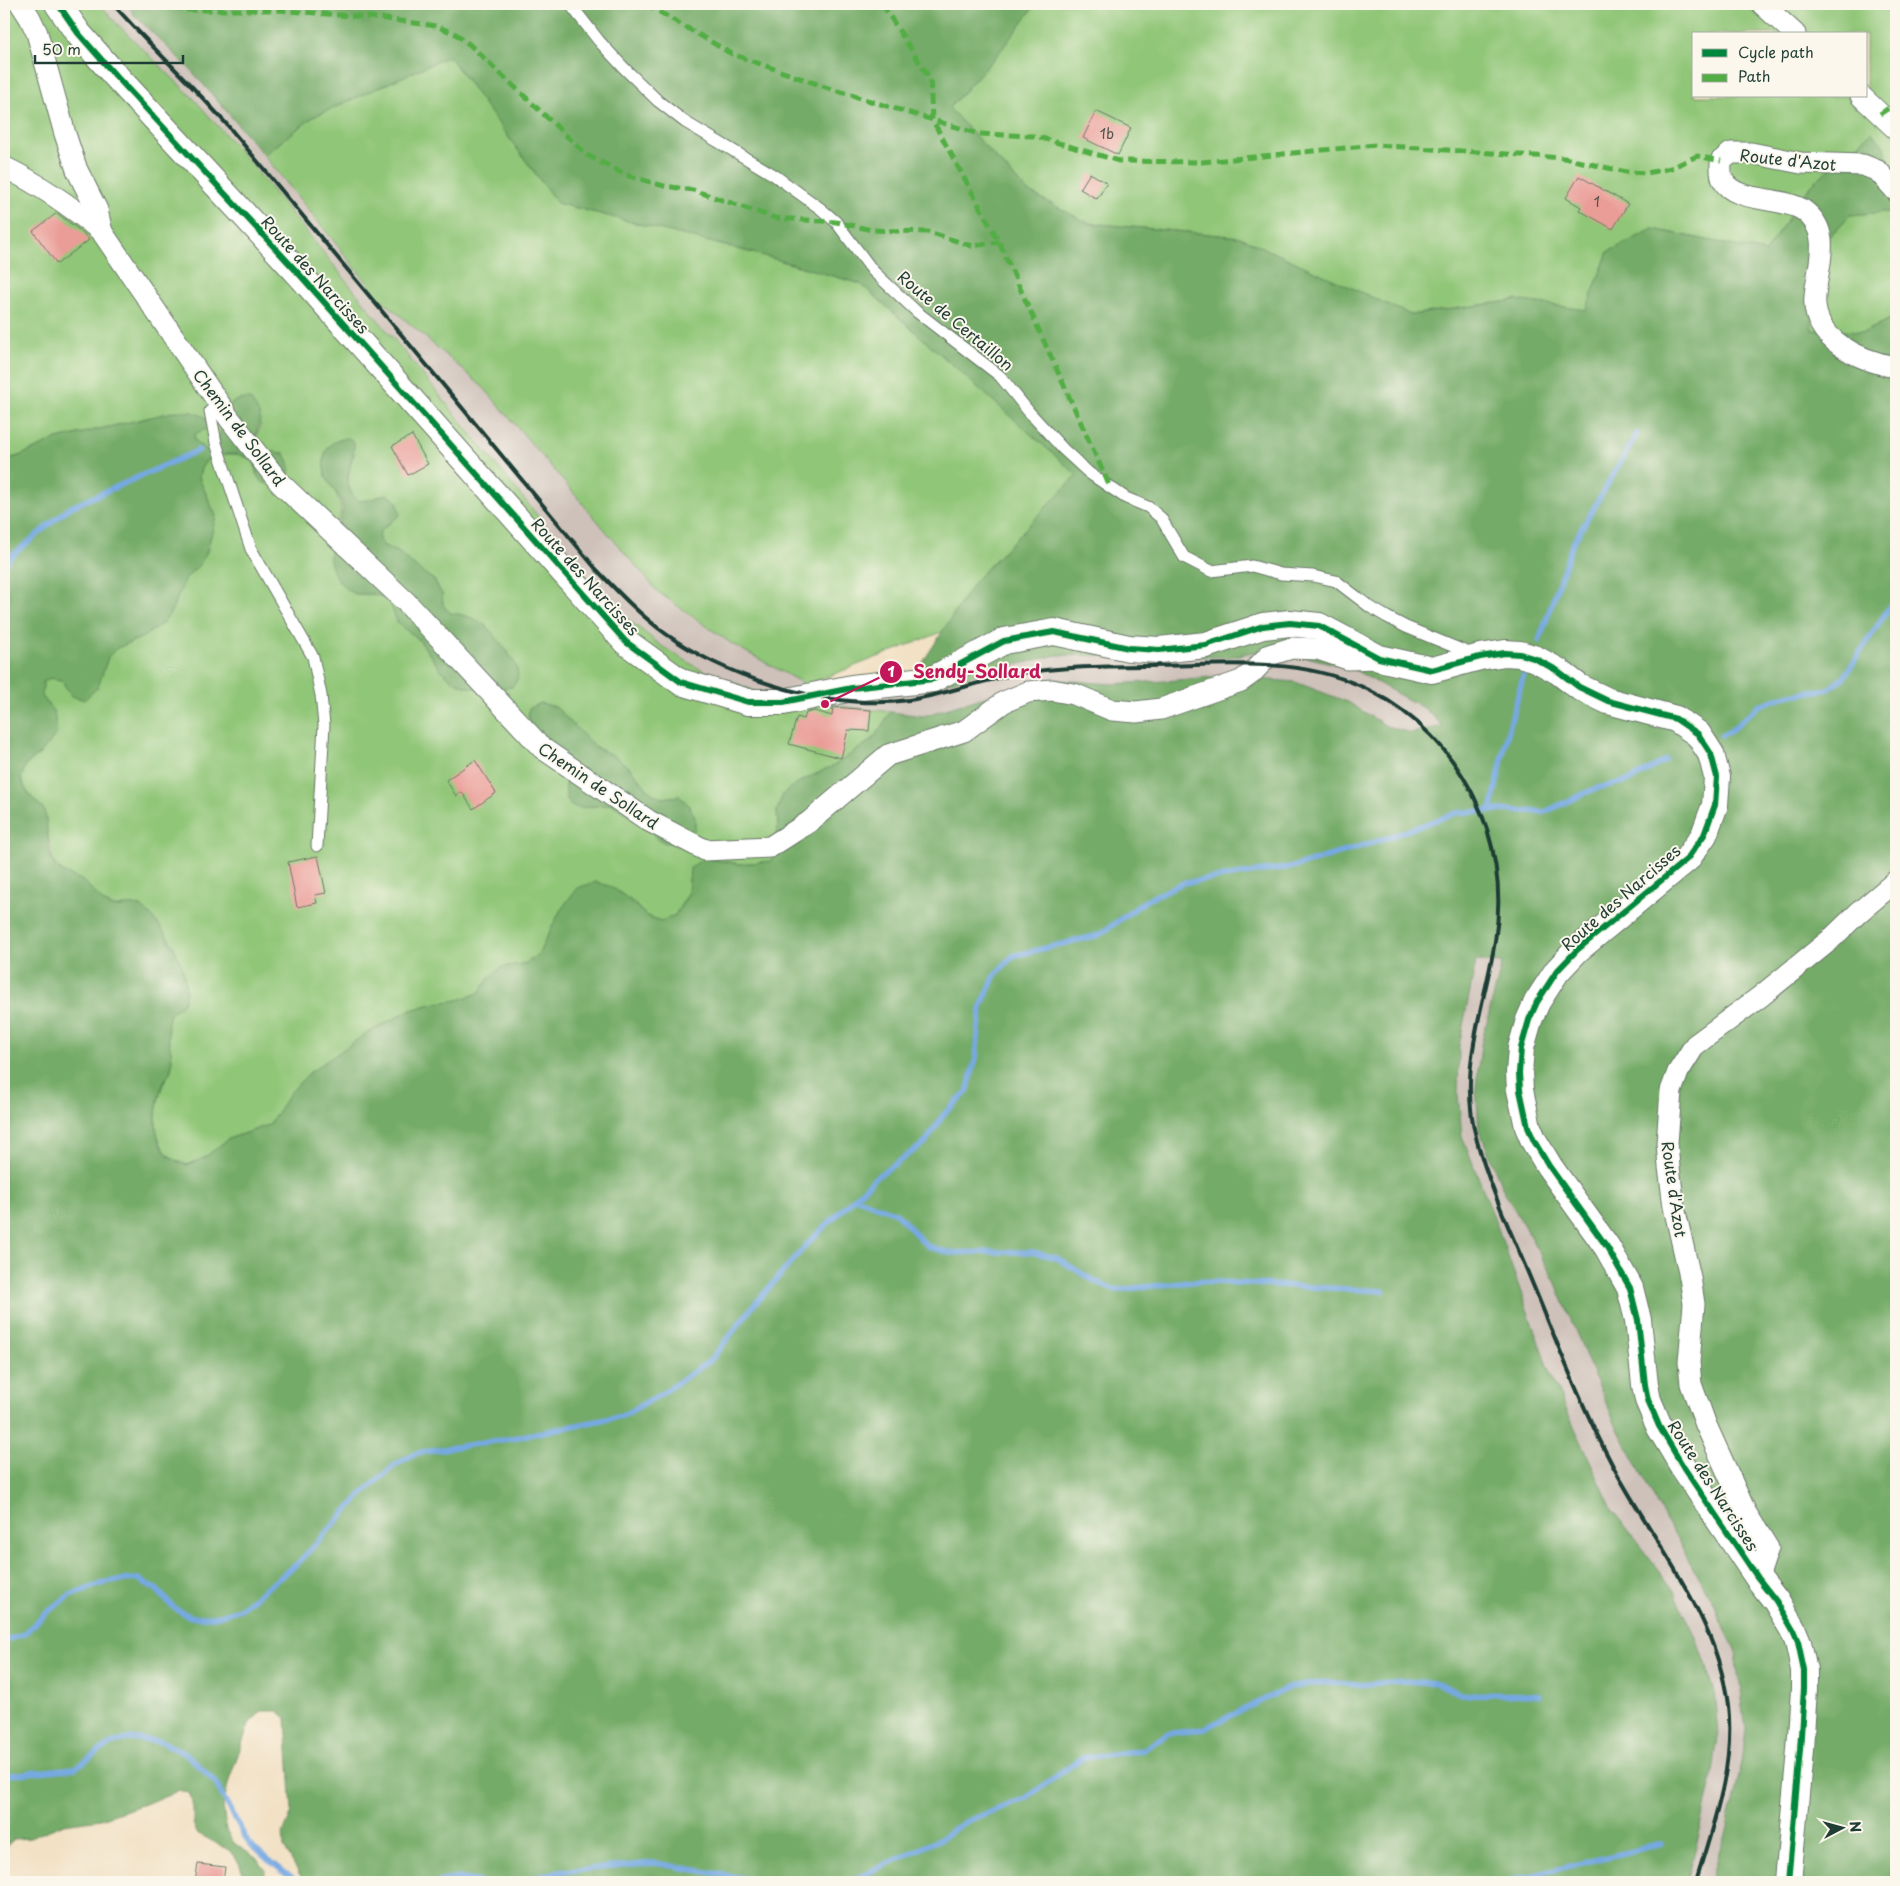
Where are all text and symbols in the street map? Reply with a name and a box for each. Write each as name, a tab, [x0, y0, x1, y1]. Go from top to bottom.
scale bar	[35, 32, 182, 64]
legend	[1692, 32, 1868, 98]
text: 50 m	[42, 37, 81, 60]
text: Cycle path	[1738, 40, 1814, 63]
text: Path	[1738, 64, 1770, 87]
house number: 1b	[1100, 123, 1114, 144]
street label: Route d'Azot	[1739, 142, 1838, 176]
house number: 1	[1594, 191, 1600, 212]
street label: Route des Narcisses	[256, 210, 376, 338]
street label: Route de Certaillon	[893, 264, 1019, 376]
street label: Chemin de Sollard	[188, 364, 292, 491]
street label: Route des Narcisses	[526, 512, 646, 640]
callout: Sendy-Sollard	[878, 656, 1051, 689]
text: Sendy-Sollard	[913, 657, 1041, 684]
text: 1	[887, 659, 895, 682]
street label: Chemin de Sollard	[534, 736, 664, 834]
street label: Route des Narcisses	[1555, 838, 1685, 956]
street label: Route d'Azot	[1656, 1139, 1694, 1239]
street label: Route des Narcisses	[1663, 1415, 1765, 1555]
north arrow	[1818, 1804, 1868, 1854]
text: N	[1844, 1820, 1866, 1833]

